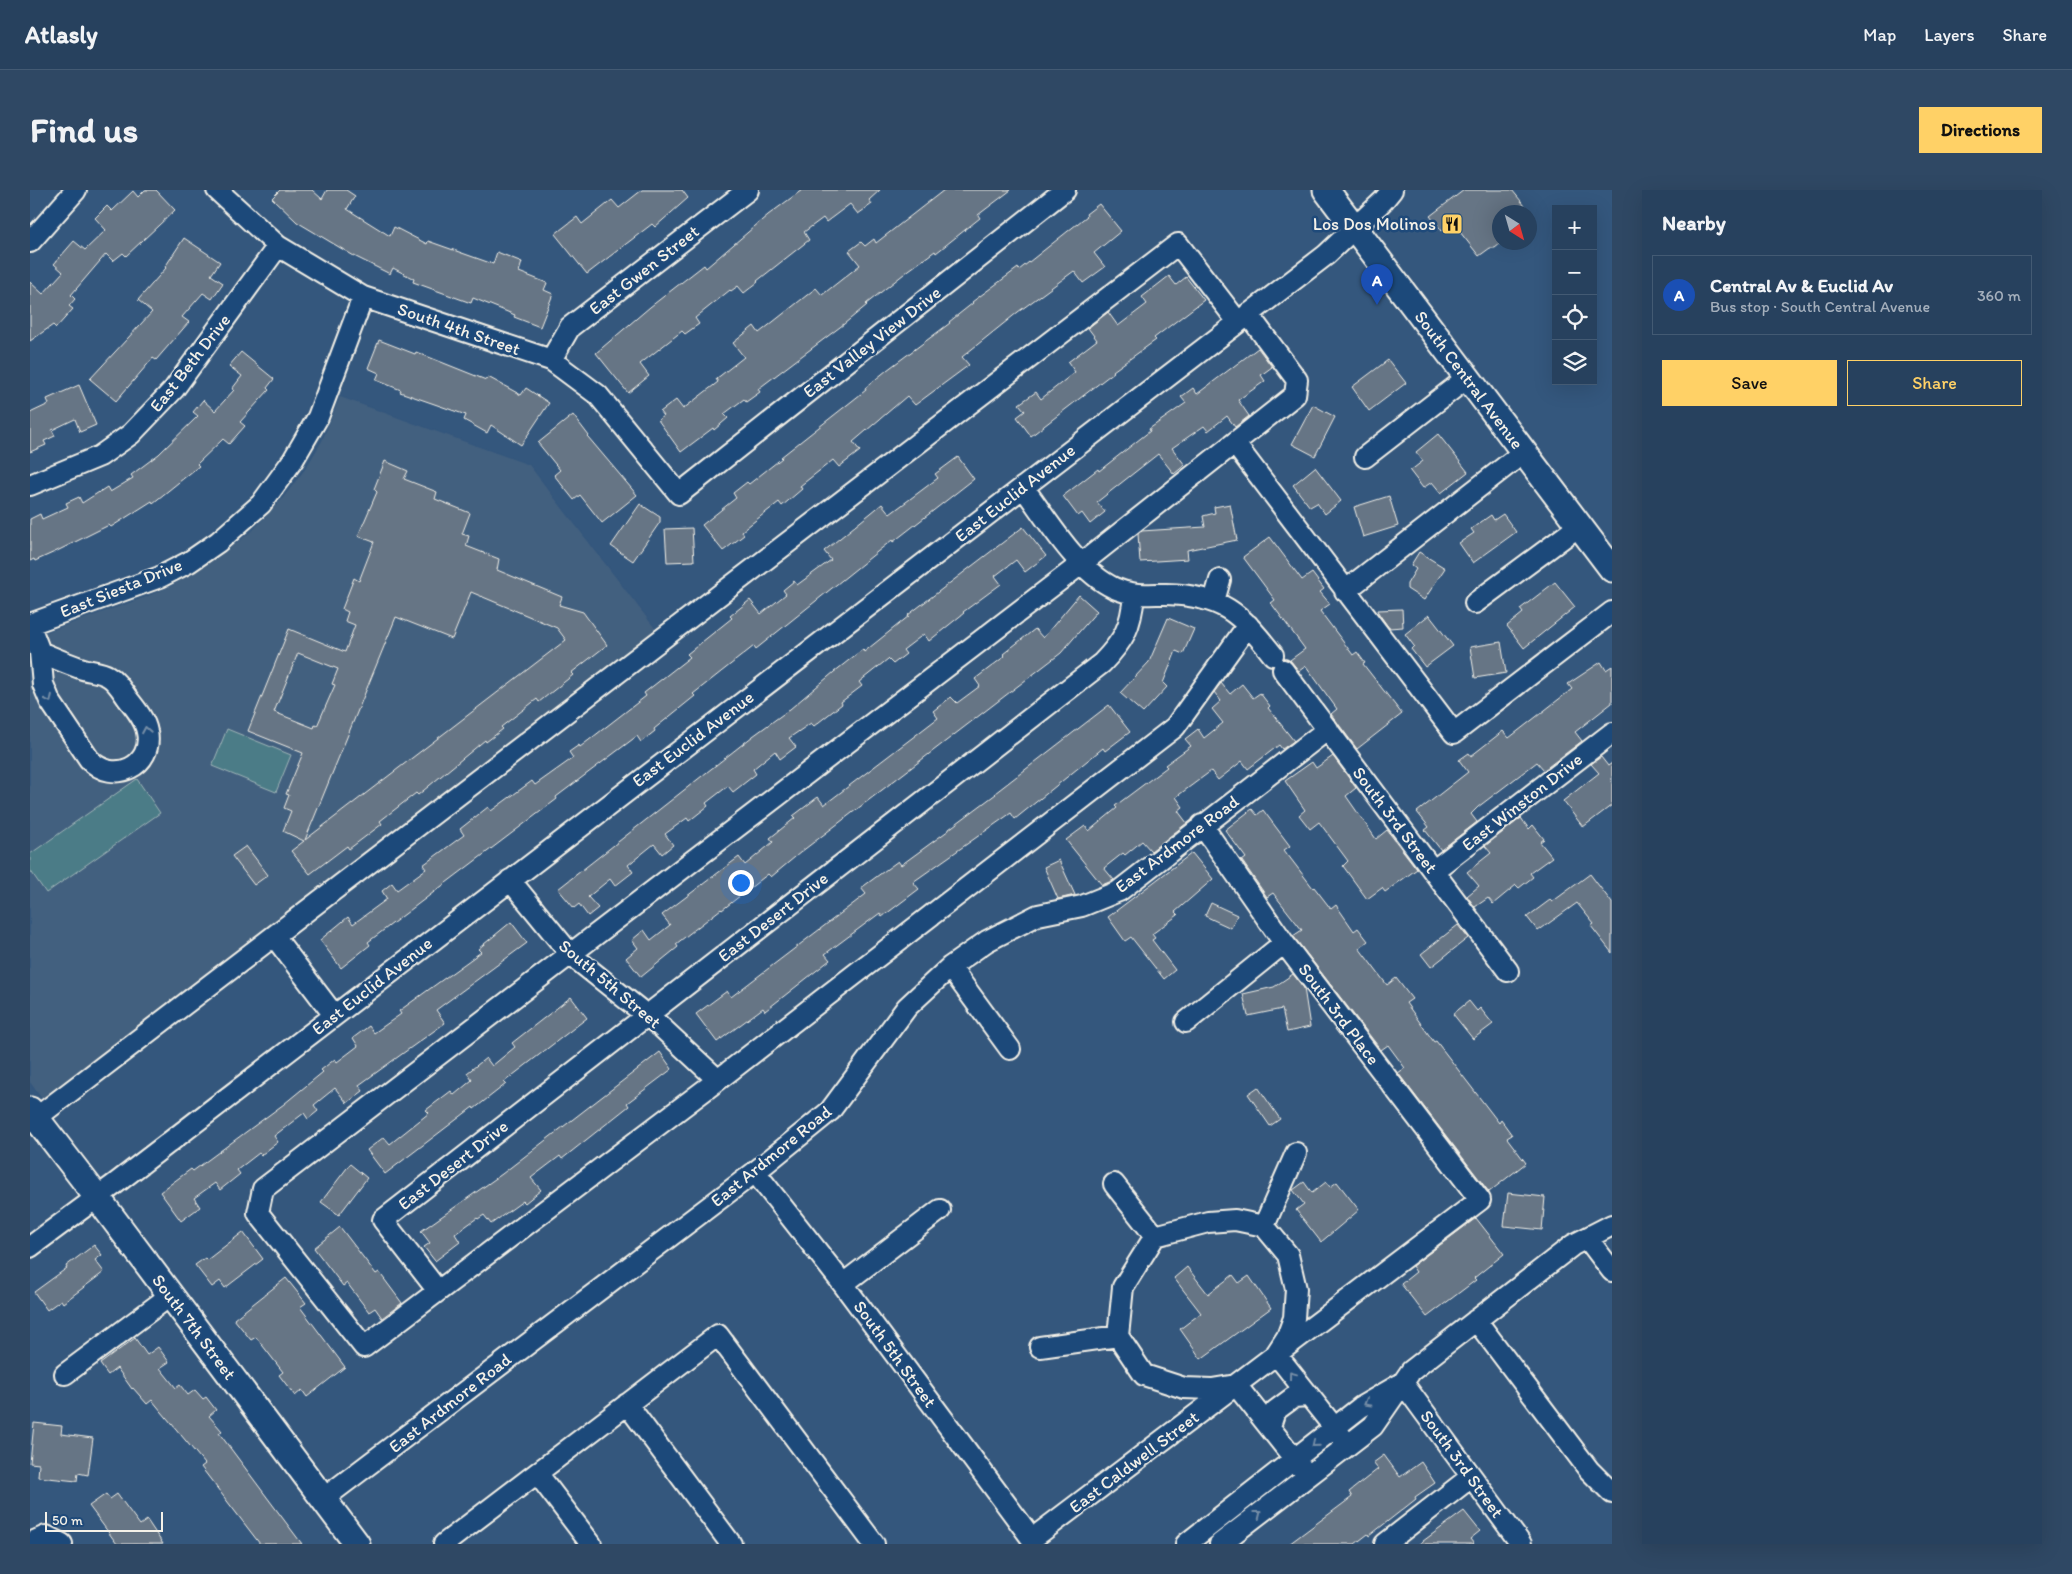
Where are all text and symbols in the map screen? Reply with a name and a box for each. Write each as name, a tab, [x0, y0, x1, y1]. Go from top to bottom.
text: Atlasly	[25, 20, 98, 49]
text: Map	[1863, 24, 1896, 46]
text: Layers	[1924, 24, 1974, 46]
text: Share	[2002, 24, 2047, 46]
button: Directions	[1919, 107, 2042, 153]
text: Find us	[30, 109, 138, 151]
north arrow	[1492, 205, 1537, 250]
map controls	[1552, 205, 1597, 385]
button: +	[1552, 205, 1597, 250]
text: Nearby	[1662, 210, 1726, 235]
restaurant icon: Los Dos Molinos	[1440, 212, 1464, 236]
place label: Los Dos Molinos	[1313, 213, 1436, 235]
street label: East Gwen Street	[585, 220, 704, 320]
button: −	[1552, 250, 1597, 295]
pin: A	[1361, 264, 1393, 305]
text: Central Av & Euclid Av	[1710, 274, 1893, 297]
street label: East Valley View Drive	[799, 281, 945, 403]
text: A	[1674, 286, 1684, 305]
text: 360 m	[1977, 286, 2021, 305]
button: locate	[1552, 295, 1597, 340]
text: Bus stop · South Central Avenue	[1710, 297, 1930, 316]
street label: South 4th Street	[395, 298, 523, 360]
street label: South Central Avenue	[1410, 306, 1528, 454]
street label: East Beth Drive	[145, 310, 235, 416]
button: layers	[1552, 340, 1597, 385]
button: Save	[1662, 360, 1837, 406]
button: Share	[1847, 360, 2022, 406]
street label: East Euclid Avenue	[950, 439, 1080, 547]
street label: East Siesta Drive	[57, 553, 185, 623]
street label: East Euclid Avenue	[628, 686, 758, 792]
one-way arrow	[43, 694, 53, 703]
one-way arrow	[141, 726, 152, 735]
street label: East Winston Drive	[1457, 748, 1587, 856]
street label: South 3rd Street	[1348, 762, 1442, 878]
street label: East Ardmore Road	[1111, 790, 1243, 898]
street label: East Desert Drive	[713, 867, 833, 967]
your location	[728, 870, 754, 896]
street label: East Euclid Avenue	[307, 932, 437, 1040]
street label: South 5th Street	[554, 935, 666, 1033]
street label: South 3rd Place	[1294, 959, 1384, 1069]
street label: East Ardmore Road	[706, 1100, 836, 1212]
street label: East Desert Drive	[393, 1115, 513, 1215]
street label: South 7th Street	[147, 1270, 241, 1384]
street label: South 5th Street	[849, 1296, 941, 1412]
street label: East Ardmore Road	[384, 1348, 516, 1458]
one-way arrow	[1289, 1372, 1297, 1381]
one-way arrow	[1363, 1397, 1372, 1407]
street label: East Caldwell Street	[1065, 1406, 1203, 1518]
street label: South 3rd Street	[1415, 1406, 1509, 1522]
one-way arrow	[1312, 1438, 1321, 1446]
scale bar	[45, 1509, 162, 1532]
one-way arrow	[1253, 1511, 1262, 1520]
text: 50 m	[52, 1512, 83, 1529]

